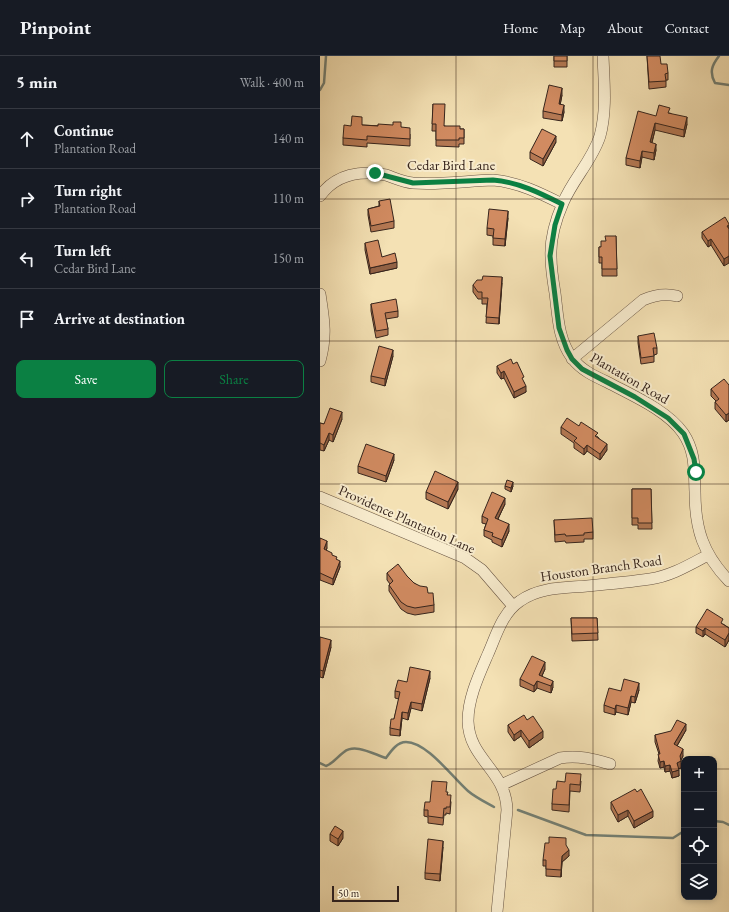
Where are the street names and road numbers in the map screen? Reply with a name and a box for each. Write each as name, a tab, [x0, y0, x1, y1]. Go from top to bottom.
street label: Cedar Bird Lane	[407, 156, 496, 174]
street label: Plantation Road	[587, 348, 674, 408]
street label: Providence Plantation Lane	[336, 481, 479, 558]
street label: Houston Branch Road	[539, 550, 664, 585]

